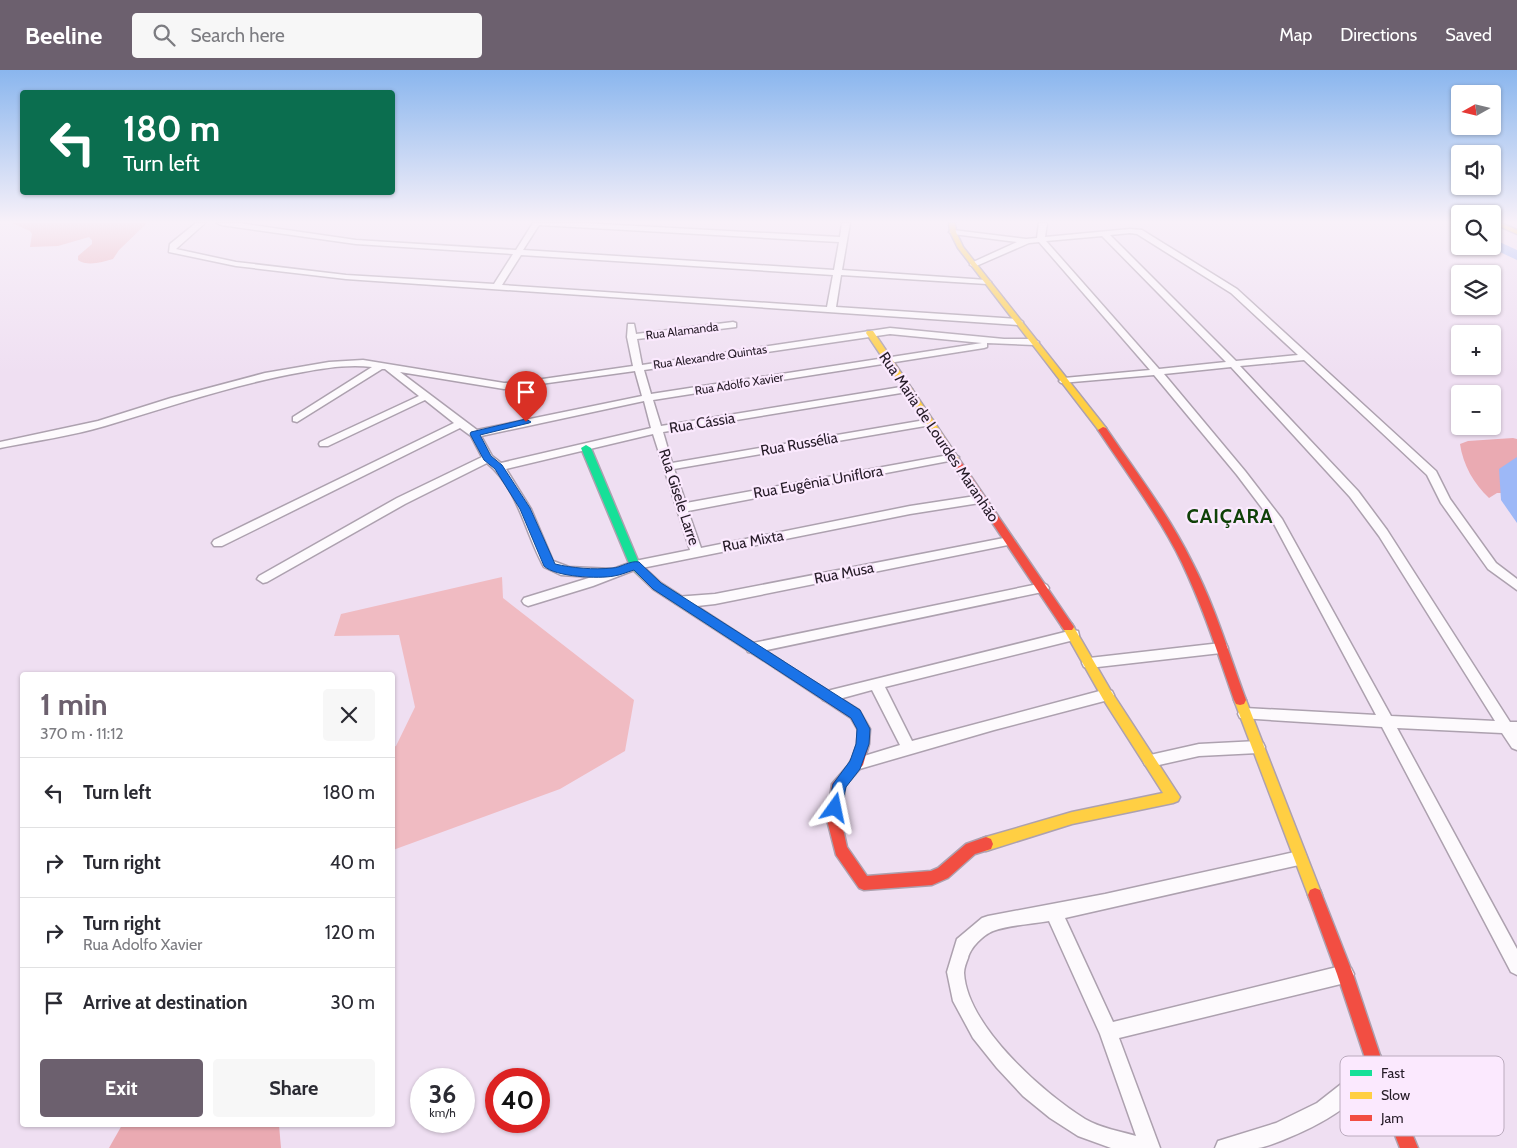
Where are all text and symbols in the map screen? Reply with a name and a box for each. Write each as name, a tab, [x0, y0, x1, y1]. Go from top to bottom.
search box	[132, 13, 482, 58]
text: Beeline	[25, 21, 102, 50]
icon: search	[150, 21, 178, 49]
text: Search here	[190, 24, 285, 47]
text: Map	[1279, 24, 1312, 46]
text: Directions	[1340, 24, 1417, 46]
text: Saved	[1445, 24, 1492, 46]
north arrow	[1451, 85, 1501, 135]
map controls	[1451, 85, 1501, 435]
text: 180 m	[123, 107, 220, 150]
icon: left	[40, 110, 105, 175]
button: sound	[1451, 145, 1501, 195]
text: Turn left	[123, 150, 200, 177]
button: search	[1451, 205, 1501, 255]
button: layers	[1451, 265, 1501, 315]
street label: Rua Alamanda	[645, 319, 719, 342]
button: +	[1451, 325, 1501, 375]
street label: Rua Alexandre Quintas	[652, 341, 768, 372]
street label: Rua Maria de Lourdes Maranhão	[875, 349, 1003, 525]
street label: Rua Adolfo Xavier	[694, 369, 784, 398]
pin	[505, 371, 547, 422]
icon: arrive	[512, 378, 540, 406]
button: −	[1451, 385, 1501, 435]
street label: Rua Cássia	[668, 409, 737, 437]
street label: Rua Russélia	[759, 428, 840, 460]
street label: Rua Gisele Larre	[655, 446, 703, 548]
street label: Rua Eugênia Uniflora	[752, 462, 885, 502]
district label: CAIÇARA	[1186, 504, 1274, 528]
street label: Rua Mixta	[721, 526, 786, 556]
street label: Rua Musa	[813, 558, 876, 588]
text: 1 min	[40, 686, 108, 723]
button: close	[323, 689, 375, 741]
text: 370 m · 11:12	[40, 724, 124, 743]
icon: left	[40, 779, 68, 807]
text: Turn left	[83, 781, 151, 804]
text: 180 m	[323, 781, 375, 804]
position arrow	[808, 781, 860, 833]
icon: right	[40, 849, 68, 877]
text: Turn right	[83, 851, 161, 874]
text: 40 m	[330, 851, 375, 874]
text: Turn right	[83, 912, 161, 935]
icon: right	[40, 919, 68, 947]
text: 120 m	[325, 921, 375, 944]
text: Rua Adolfo Xavier	[83, 935, 202, 954]
icon: arrive	[40, 989, 68, 1017]
text: Arrive at destination	[83, 991, 247, 1014]
text: 30 m	[331, 991, 375, 1014]
legend	[1340, 1056, 1504, 1136]
button: Exit	[40, 1059, 203, 1117]
button: Share	[213, 1059, 375, 1117]
text: Fast	[1381, 1064, 1405, 1082]
speed limit sign: 40	[485, 1068, 550, 1133]
text: 36	[429, 1079, 456, 1109]
text: Slow	[1381, 1086, 1410, 1104]
text: km/h	[429, 1105, 456, 1120]
text: Jam	[1380, 1109, 1403, 1127]

